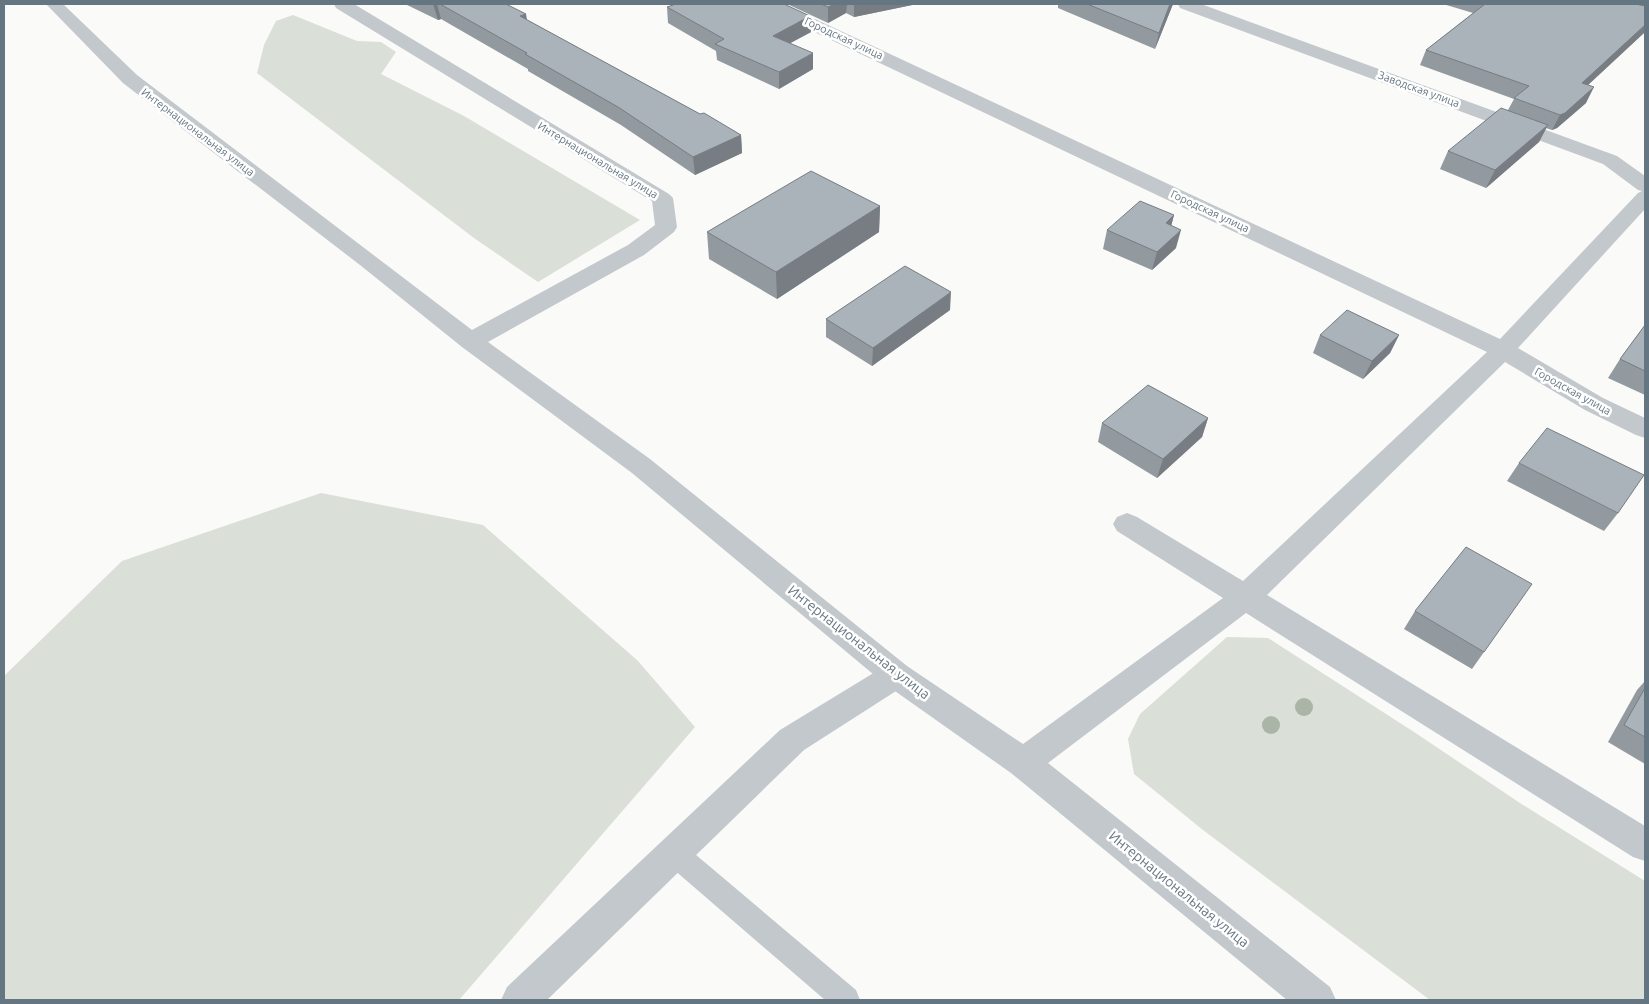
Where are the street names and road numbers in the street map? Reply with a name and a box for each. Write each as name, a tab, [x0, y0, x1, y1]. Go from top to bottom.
street label: Городская улица	[803, 15, 885, 61]
street label: Заводская улица	[1377, 69, 1461, 109]
street label: Интернациональная улица	[139, 86, 257, 178]
street label: Интернациональная улица	[536, 119, 660, 201]
street label: Городская улица	[1169, 188, 1251, 234]
street label: Городская улица	[1533, 365, 1613, 417]
street label: Интернациональная улица	[785, 582, 933, 702]
street label: Интернациональная улица	[1106, 828, 1252, 950]

